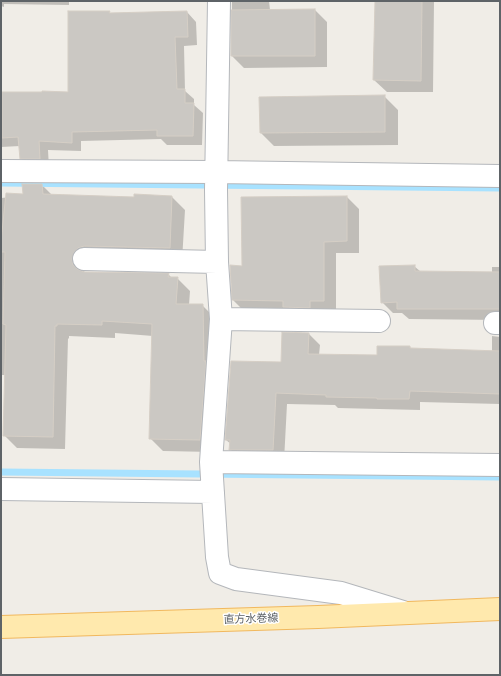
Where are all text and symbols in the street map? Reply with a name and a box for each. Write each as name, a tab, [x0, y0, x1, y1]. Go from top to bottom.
street label: 直方水巻線	[223, 611, 279, 627]

